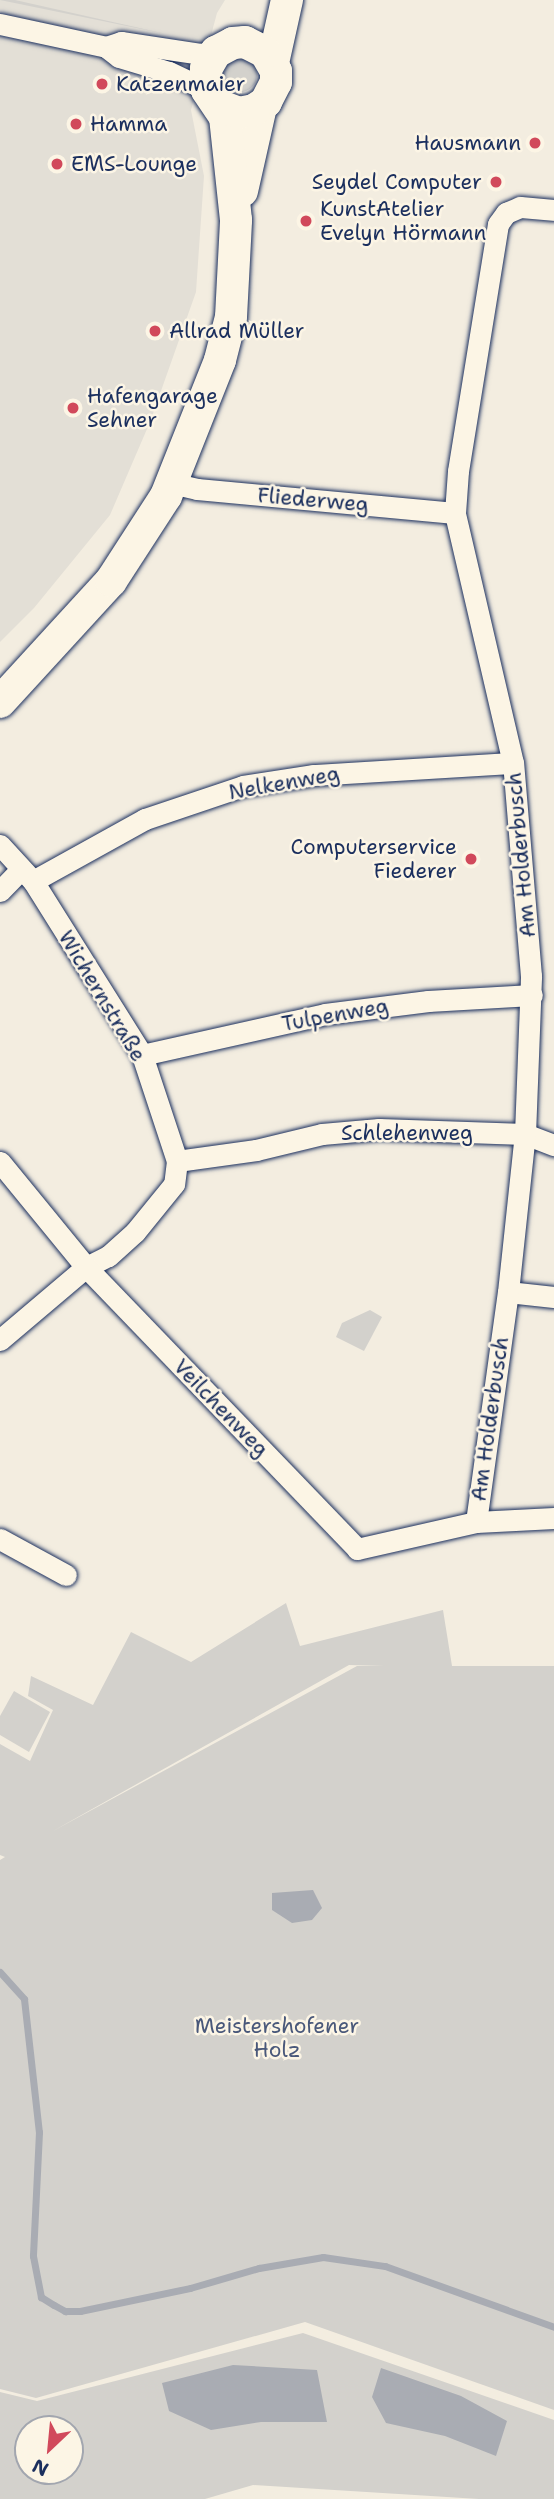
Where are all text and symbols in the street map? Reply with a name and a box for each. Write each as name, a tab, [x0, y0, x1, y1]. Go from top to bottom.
place label: Katzenmaier	[116, 71, 245, 97]
marker: Katzenmaier	[94, 76, 110, 92]
place label: Hamma	[90, 111, 167, 137]
marker: Hamma	[68, 116, 84, 132]
place label: Hausmann	[414, 130, 521, 156]
marker: Hausmann	[527, 135, 543, 151]
place label: EMS-Lounge	[71, 151, 197, 177]
marker: EMS-Lounge	[49, 156, 65, 172]
place label: Seydel Computer	[312, 169, 482, 195]
marker: Seydel Computer	[488, 174, 504, 190]
place label: KunstAtelier Evelyn Hörmann	[320, 196, 486, 246]
marker: KunstAtelier Evelyn Hörmann	[298, 213, 314, 229]
place label: Allrad Müller	[169, 318, 305, 344]
marker: Allrad Müller	[147, 323, 163, 339]
place label: Hafengarage Sehner	[87, 383, 218, 433]
marker: Hafengarage Sehner	[65, 400, 81, 416]
street label: Fliederweg	[256, 483, 370, 517]
street label: Nelkenweg	[227, 761, 341, 805]
street label: Am Holderbusch	[501, 771, 541, 939]
place label: Computerservice Fiederer	[291, 834, 457, 884]
marker: Computerservice Fiederer	[463, 851, 479, 867]
street label: Wichernstraße	[53, 926, 151, 1066]
street label: Tulpenweg	[280, 993, 390, 1037]
street label: Schlehenweg	[341, 1120, 473, 1146]
street label: Am Holderbusch	[466, 1335, 514, 1503]
street label: Veilchenweg	[168, 1354, 274, 1462]
park label: Meistershofener Holz	[195, 2013, 359, 2063]
north arrow	[14, 2415, 84, 2485]
text: N	[28, 2453, 53, 2482]

